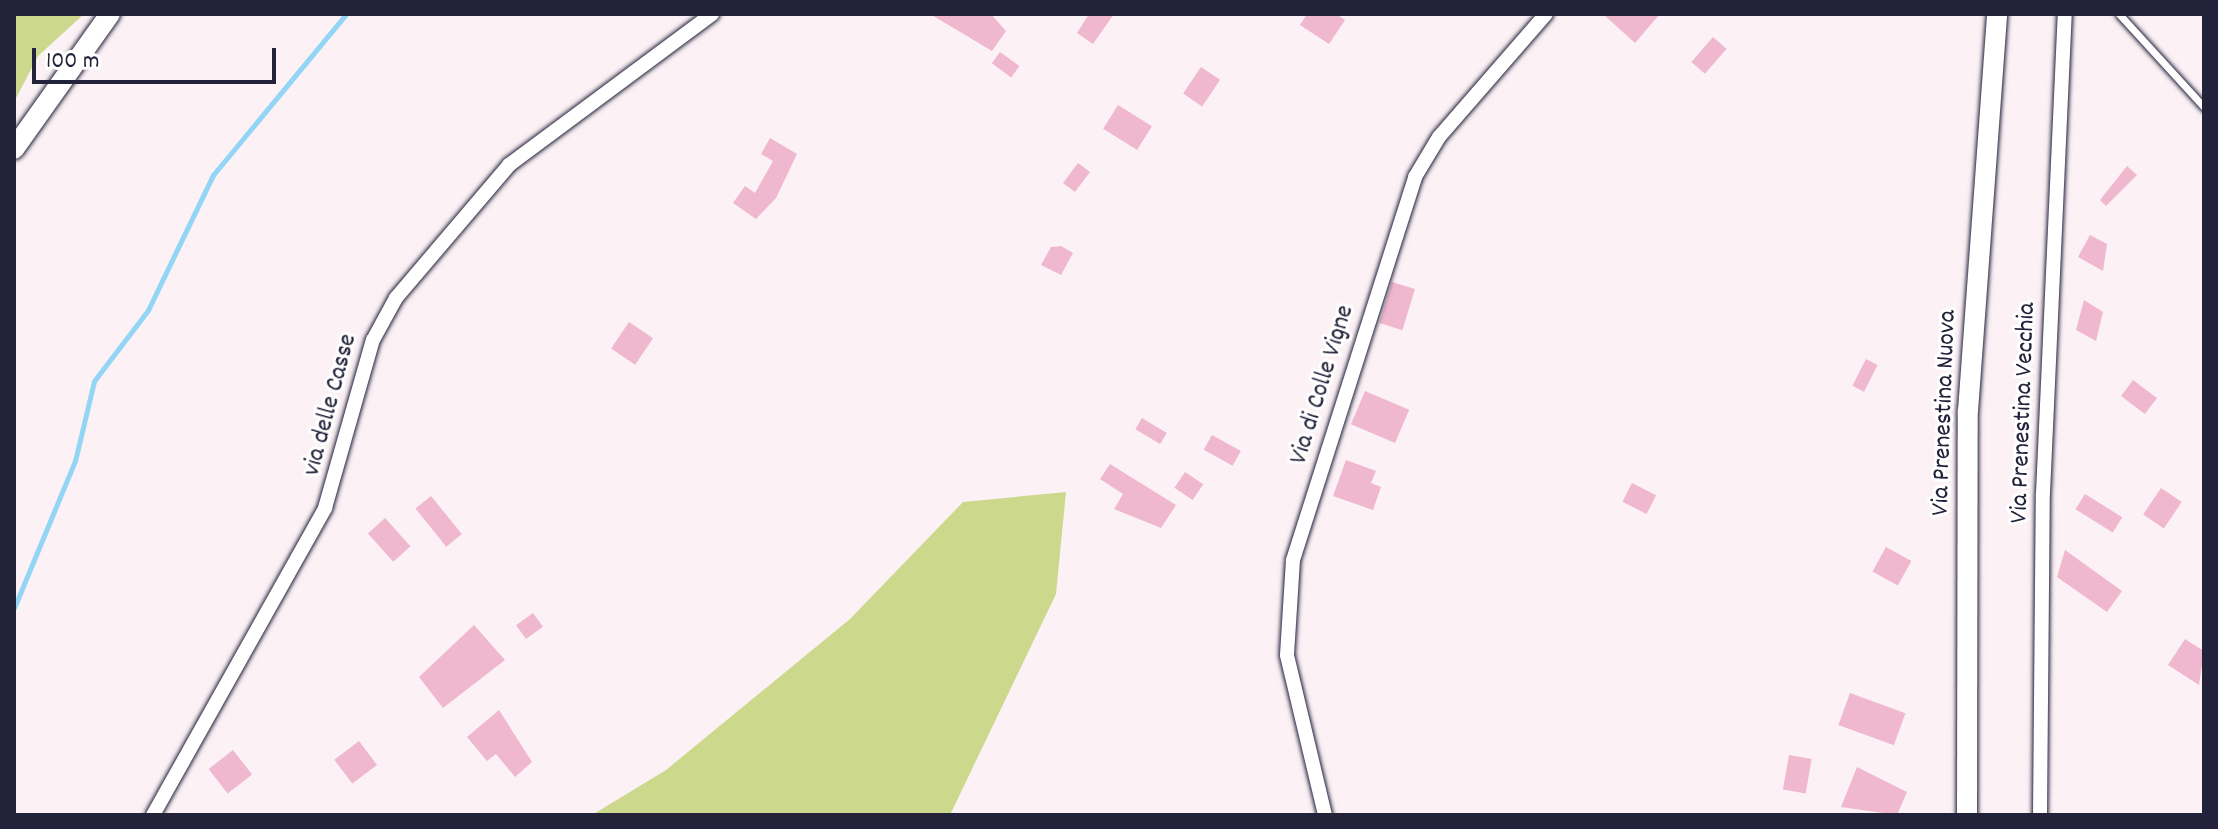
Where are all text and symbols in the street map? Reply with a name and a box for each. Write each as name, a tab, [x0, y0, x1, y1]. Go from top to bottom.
scale bar	[36, 32, 280, 82]
text: 100 m	[46, 45, 99, 79]
street label: Via di Colle Vigne	[1284, 302, 1362, 468]
street label: Via Prenestina Vecchia	[2005, 302, 2043, 524]
street label: Via Prenestina Nuova	[1926, 310, 1964, 516]
street label: via delle Casse	[297, 331, 365, 479]

